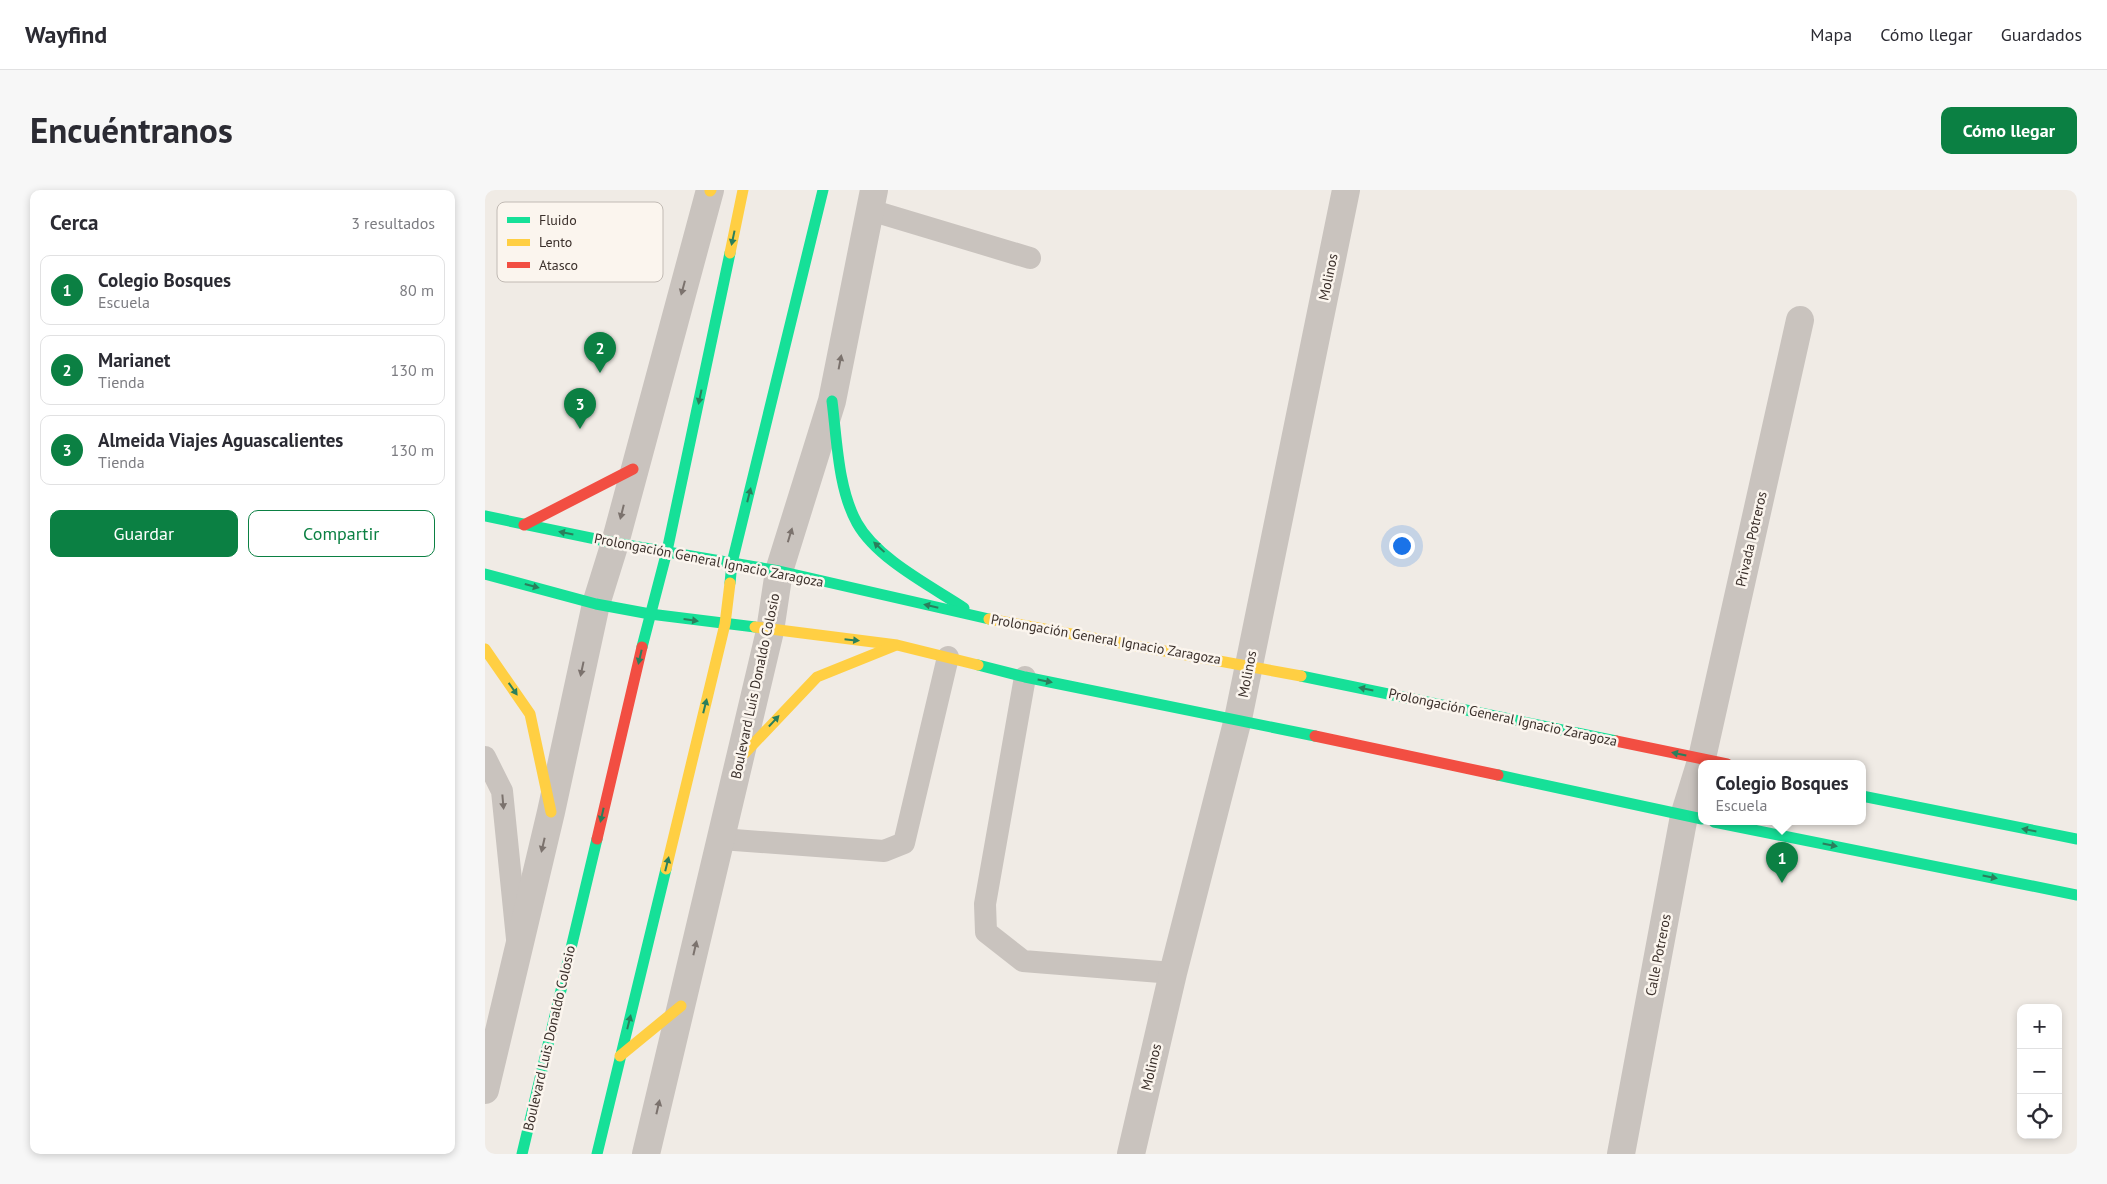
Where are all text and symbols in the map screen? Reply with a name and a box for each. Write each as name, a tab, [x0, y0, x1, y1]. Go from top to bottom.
text: Wayfind	[25, 19, 107, 50]
text: Mapa	[1810, 23, 1852, 46]
text: Cómo llegar	[1880, 23, 1973, 46]
text: Guardados	[2001, 23, 2082, 46]
text: Encuéntranos	[30, 107, 233, 153]
button: Cómo llegar	[1941, 107, 2077, 154]
legend	[497, 202, 663, 282]
text: Cerca	[50, 209, 99, 236]
text: Fluido	[539, 211, 577, 229]
text: 3 resultados	[351, 213, 435, 233]
one-way arrow	[729, 230, 737, 245]
text: Lento	[539, 233, 572, 251]
street label: Molinos	[1314, 252, 1342, 302]
text: Atasco	[539, 256, 578, 274]
text: Colegio Bosques	[98, 268, 231, 292]
text: 1	[62, 280, 72, 300]
text: 80 m	[399, 280, 434, 300]
one-way arrow	[679, 280, 687, 295]
text: Escuela	[98, 292, 150, 312]
pin: 2	[584, 332, 616, 373]
text: Marianet	[98, 348, 170, 372]
one-way arrow	[836, 354, 844, 369]
text: 2	[62, 360, 72, 380]
text: 130 m	[391, 360, 434, 380]
text: Tienda	[98, 372, 145, 392]
pin: 3	[564, 388, 596, 429]
one-way arrow	[695, 389, 703, 405]
text: Almeida Viajes Aguascalientes	[98, 428, 343, 452]
text: 3	[62, 440, 72, 460]
text: 130 m	[391, 440, 434, 460]
text: Tienda	[98, 452, 145, 472]
one-way arrow	[745, 488, 753, 503]
street label: Privada Potreros	[1731, 489, 1771, 588]
one-way arrow	[618, 504, 626, 519]
button: Guardar	[50, 510, 238, 557]
button: Compartir	[248, 510, 435, 557]
one-way arrow	[787, 527, 795, 542]
one-way arrow	[558, 529, 574, 537]
street label: Prolongación General Ignacio Zaragoza	[593, 529, 825, 591]
your location	[1389, 533, 1415, 559]
one-way arrow	[873, 541, 885, 553]
one-way arrow	[525, 583, 540, 591]
street label: Boulevard Luis Donaldo Colosio	[726, 591, 784, 781]
one-way arrow	[924, 602, 939, 610]
street label: Prolongación General Ignacio Zaragoza	[989, 610, 1223, 668]
one-way arrow	[683, 616, 699, 624]
one-way arrow	[844, 636, 860, 644]
street label: Molinos	[1234, 649, 1260, 699]
one-way arrow	[636, 650, 644, 665]
one-way arrow	[578, 662, 586, 677]
one-way arrow	[1037, 677, 1052, 685]
one-way arrow	[508, 682, 518, 696]
street label: Prolongación General Ignacio Zaragoza	[1387, 684, 1619, 750]
one-way arrow	[1358, 685, 1373, 693]
one-way arrow	[701, 698, 709, 713]
one-way arrow	[768, 716, 780, 728]
one-way arrow	[1671, 749, 1687, 757]
popup	[1698, 760, 1866, 825]
text: Colegio Bosques	[1715, 771, 1849, 795]
one-way arrow	[500, 794, 508, 810]
text: Escuela	[1715, 795, 1767, 815]
one-way arrow	[598, 808, 606, 823]
one-way arrow	[2021, 825, 2037, 833]
one-way arrow	[539, 838, 547, 853]
one-way arrow	[1823, 841, 1838, 849]
pin: 1	[1766, 842, 1798, 883]
one-way arrow	[663, 856, 671, 871]
one-way arrow	[1982, 874, 1998, 882]
street label: Calle Potreros	[1641, 912, 1675, 998]
one-way arrow	[691, 941, 699, 956]
street label: Boulevard Luis Donaldo Colosio	[519, 944, 579, 1132]
map controls	[2017, 1004, 2062, 1139]
button: +	[2017, 1004, 2062, 1049]
one-way arrow	[625, 1014, 633, 1029]
street label: Molinos	[1137, 1042, 1165, 1092]
button: −	[2017, 1049, 2062, 1094]
button: locate	[2017, 1094, 2062, 1139]
one-way arrow	[654, 1099, 662, 1114]

